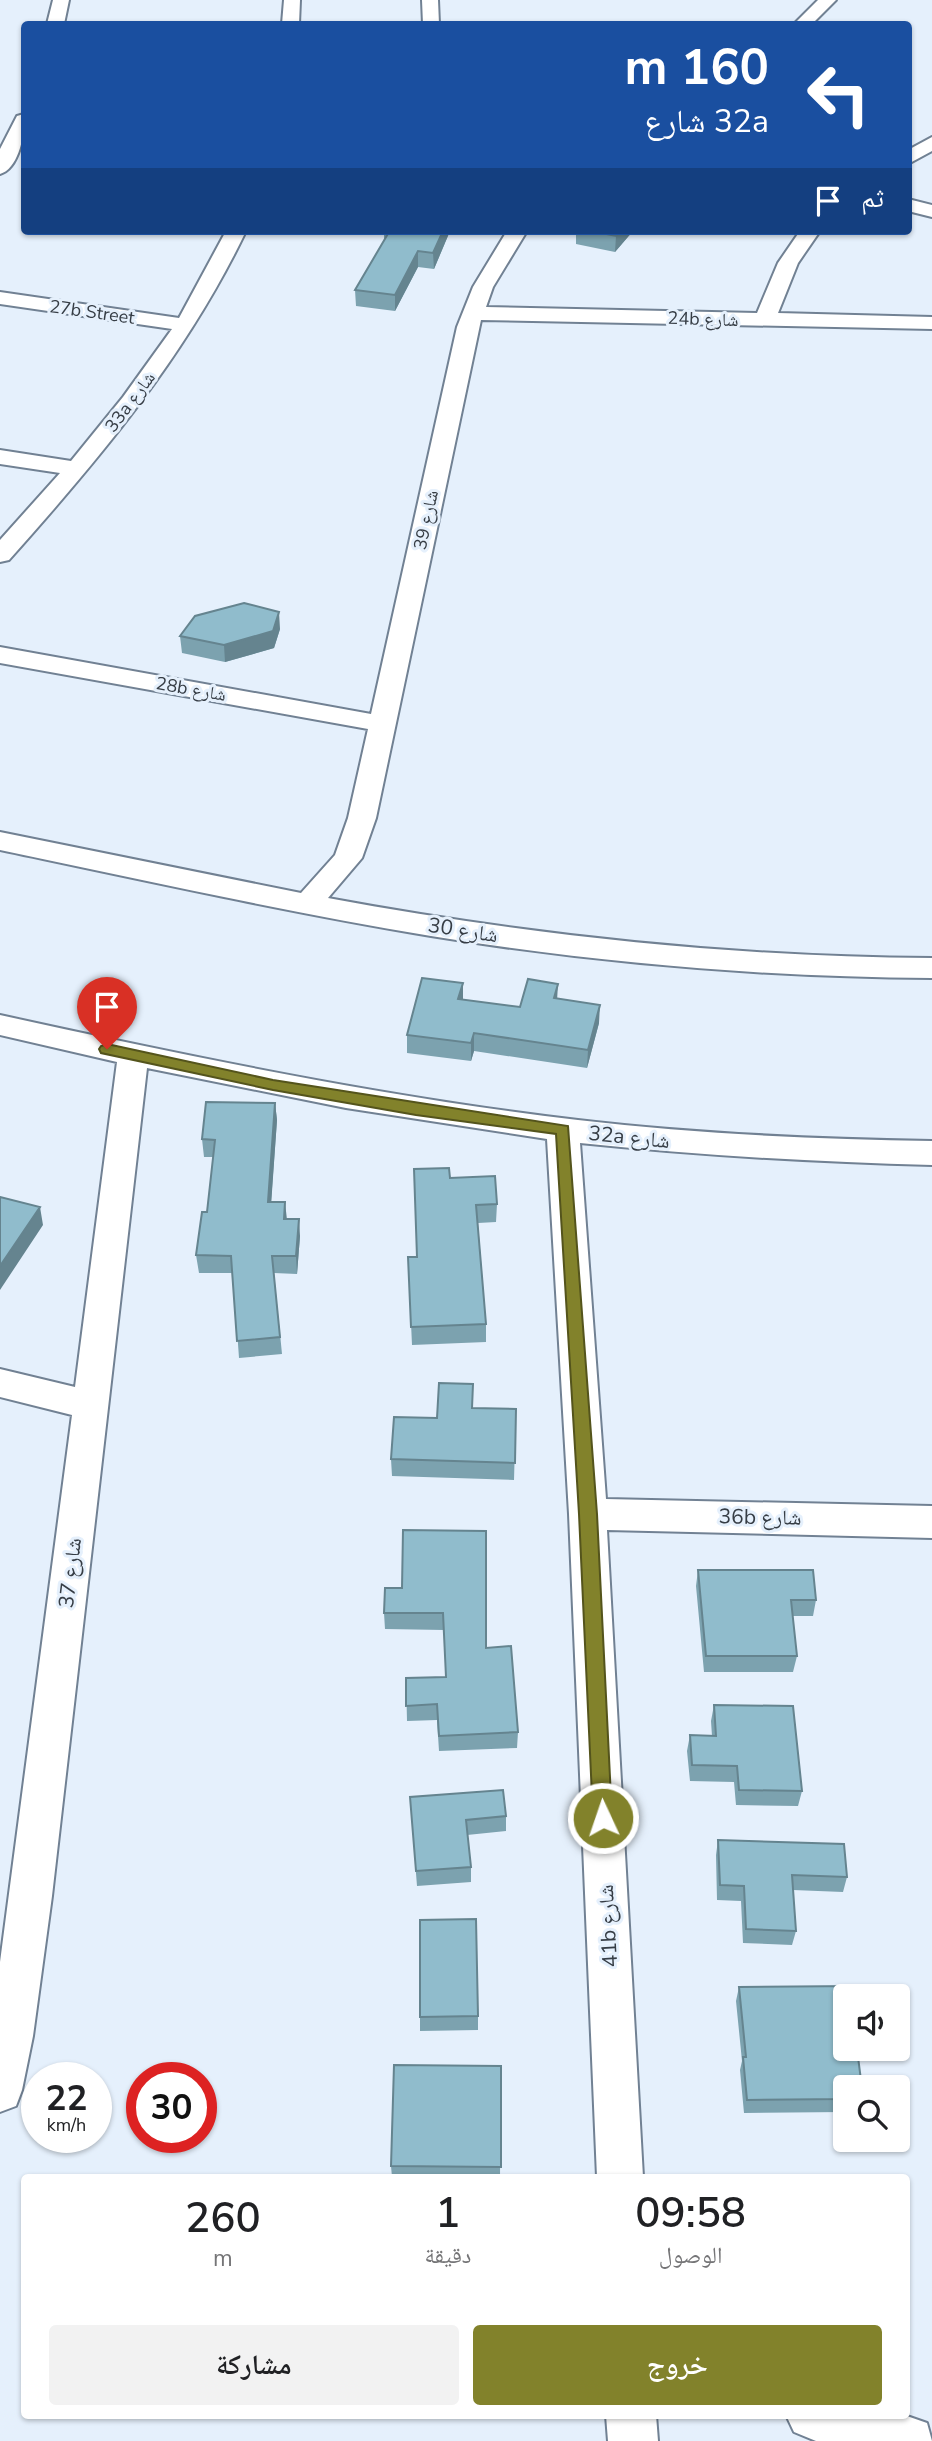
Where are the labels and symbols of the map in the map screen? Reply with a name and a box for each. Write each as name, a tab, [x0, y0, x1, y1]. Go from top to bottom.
street label: 27b Street	[48, 294, 137, 330]
street label: 24b شارع	[667, 306, 739, 332]
street label: 33a شارع	[99, 367, 161, 437]
street label: شارع 39	[408, 488, 444, 552]
street label: 28b شارع	[154, 671, 228, 707]
street label: شارع 30	[426, 911, 500, 949]
pin	[77, 977, 137, 1049]
street label: 32a شارع	[587, 1119, 671, 1155]
street label: 36b شارع	[718, 1502, 802, 1532]
street label: شارع 37	[52, 1536, 88, 1610]
position arrow	[566, 1781, 640, 1855]
street label: 41b شارع	[592, 1884, 624, 1968]
speed limit sign: 30	[126, 2062, 217, 2153]

